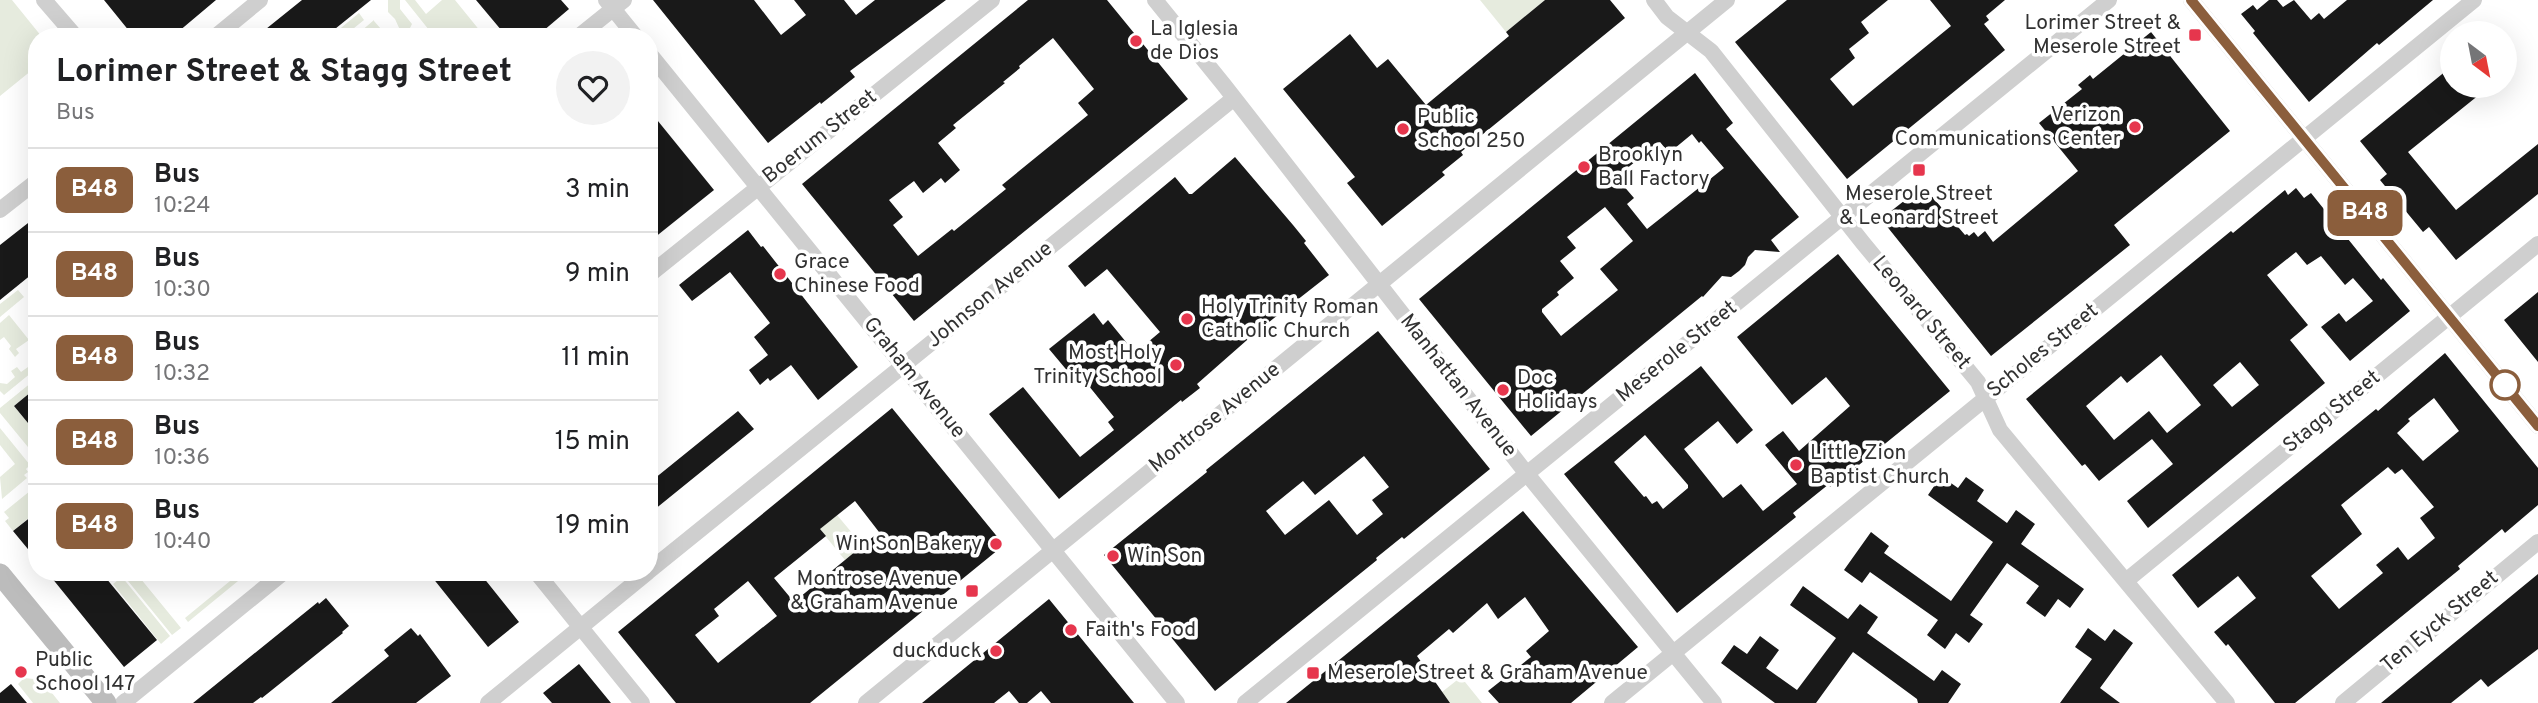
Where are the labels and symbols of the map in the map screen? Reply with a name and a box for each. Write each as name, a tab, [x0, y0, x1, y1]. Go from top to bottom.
place label: Lorimer Street & Meserole Street	[2025, 10, 2181, 61]
place label: La Iglesia de Dios	[1150, 16, 1238, 67]
north arrow	[2440, 21, 2516, 98]
marker: Lorimer Street & Meserole Street	[2187, 27, 2203, 43]
marker: La Iglesia de Dios	[1128, 33, 1144, 49]
street label: Boerum Street	[757, 84, 883, 190]
place label: Verizon Communications Center	[1895, 102, 2121, 153]
place label: Public School 250	[1417, 104, 1525, 155]
marker: Verizon Communications Center	[2127, 119, 2143, 135]
marker: Public School 250	[1395, 121, 1411, 137]
place label: Brooklyn Ball Factory	[1598, 142, 1710, 193]
marker: Brooklyn Ball Factory	[1576, 159, 1592, 175]
marker: Meserole Street & Leonard Street	[1911, 162, 1927, 178]
place label: Meserole Street & Leonard Street	[1839, 181, 1999, 232]
line badge: B48	[2325, 190, 2405, 236]
street label: Johnson Avenue	[921, 236, 1059, 354]
place label: Grace Chinese Food	[794, 249, 920, 300]
street label: Leonard Street	[1866, 251, 1976, 375]
marker: Grace Chinese Food	[772, 266, 788, 282]
place label: Holy Trinity Roman Catholic Church	[1201, 294, 1379, 345]
street label: Meserole Street	[1611, 295, 1743, 409]
street label: Scholes Street	[1982, 298, 2104, 404]
street label: Manhattan Avenue	[1394, 309, 1522, 463]
marker: Holy Trinity Roman Catholic Church	[1179, 311, 1195, 327]
street label: Graham Avenue	[857, 312, 971, 444]
place label: Most Holy Trinity School	[1033, 340, 1162, 391]
street label: Montrose Avenue	[1144, 357, 1286, 479]
marker: Most Holy Trinity School	[1168, 357, 1184, 373]
street label: Stagg Street	[2278, 364, 2386, 460]
place label: Doc Holidays	[1517, 365, 1598, 416]
unlabelled marker	[2490, 370, 2520, 400]
marker: Doc Holidays	[1495, 382, 1511, 398]
place label: Little Zion Baptist Church	[1810, 440, 1950, 491]
marker: Little Zion Baptist Church	[1788, 457, 1804, 473]
place label: Win Son Bakery	[835, 531, 982, 558]
marker: Win Son Bakery	[988, 536, 1004, 552]
place label: Win Son	[1127, 543, 1202, 570]
marker: Win Son	[1105, 548, 1121, 564]
street label: Ten Eyck Street	[2376, 565, 2504, 679]
place label: Montrose Avenue & Graham Avenue	[790, 566, 958, 617]
marker: Montrose Avenue & Graham Avenue	[964, 583, 980, 599]
place label: Faith's Food	[1085, 617, 1196, 644]
marker: Faith's Food	[1063, 622, 1079, 638]
place label: duckduck	[892, 638, 982, 665]
marker: duckduck	[988, 643, 1004, 659]
place label: Public School 147	[35, 647, 135, 698]
place label: Meserole Street & Graham Avenue	[1327, 660, 1648, 687]
marker: Public School 147	[13, 664, 29, 680]
marker: Meserole Street & Graham Avenue	[1305, 665, 1321, 681]

